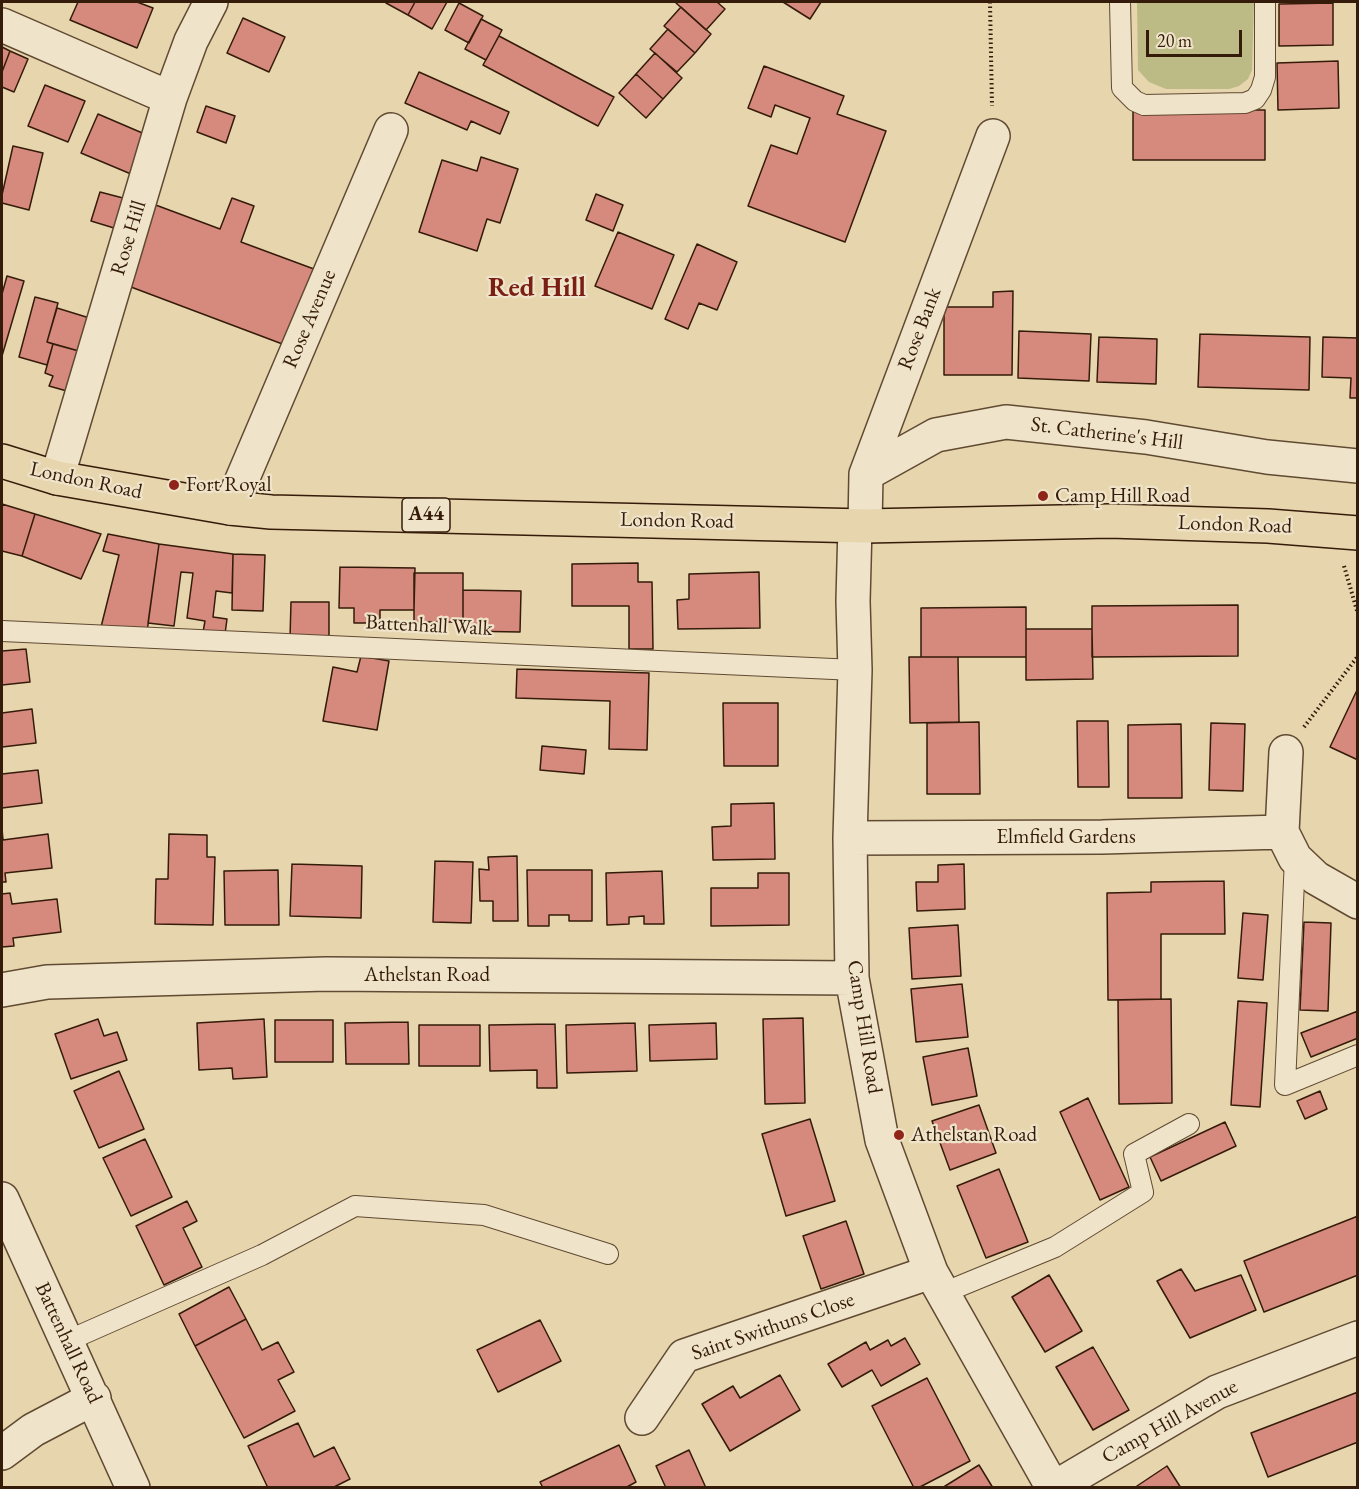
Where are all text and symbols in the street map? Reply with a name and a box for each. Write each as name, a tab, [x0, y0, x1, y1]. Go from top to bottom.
scale bar	[1149, 18, 1245, 56]
text: 20 m	[1157, 29, 1192, 52]
street label: Rose Hill	[106, 198, 152, 278]
street label: Rose Avenue	[278, 266, 342, 372]
district label: Red Hill	[488, 273, 586, 305]
street label: Rose Bank	[893, 284, 947, 374]
street label: St. Catherine's Hill	[1029, 412, 1185, 456]
street label: London Road	[28, 457, 144, 505]
place label: Fort Royal	[186, 472, 271, 498]
marker: Fort Royal	[167, 478, 181, 492]
place label: Camp Hill Road	[1055, 483, 1190, 509]
marker: Camp Hill Road	[1036, 489, 1050, 503]
road number: A44	[402, 498, 450, 532]
street label: London Road	[620, 507, 734, 535]
street label: London Road	[1178, 510, 1292, 540]
street label: Battenhall Walk	[365, 610, 493, 642]
street label: Elmfield Gardens	[996, 824, 1136, 850]
street label: Camp Hill Road	[841, 958, 887, 1096]
street label: Athelstan Road	[364, 962, 490, 988]
place label: Athelstan Road	[911, 1122, 1037, 1148]
marker: Athelstan Road	[892, 1128, 906, 1142]
street label: Battenhall Road	[29, 1278, 107, 1408]
street label: Saint Swithuns Close	[688, 1287, 858, 1367]
street label: Camp Hill Avenue	[1098, 1374, 1242, 1470]

